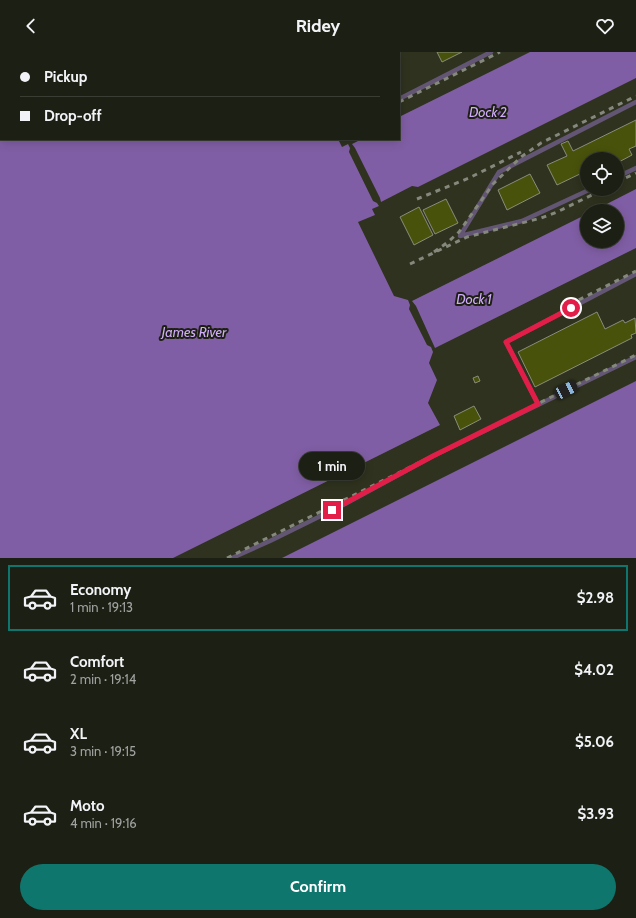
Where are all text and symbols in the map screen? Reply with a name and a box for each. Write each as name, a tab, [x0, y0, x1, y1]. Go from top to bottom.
icon: back	[20, 15, 42, 37]
text: Ridey	[296, 15, 340, 37]
icon: heart	[594, 15, 616, 37]
text: Pickup	[44, 68, 87, 86]
water label: Dock 2	[469, 103, 507, 121]
text: Drop-off	[44, 107, 102, 125]
map controls	[580, 152, 624, 248]
button: locate	[580, 152, 624, 196]
button: layers	[580, 204, 624, 248]
water label: Dock 1	[456, 290, 492, 308]
route start	[562, 299, 580, 317]
water label: James River	[160, 323, 227, 341]
car	[553, 379, 579, 401]
callout: 1 min	[299, 452, 365, 480]
text: 1 min	[317, 458, 347, 474]
route end	[323, 501, 341, 519]
icon: car	[22, 580, 58, 616]
text: Economy	[70, 581, 131, 599]
text: $2.98	[577, 589, 614, 607]
text: 1 min · 19:13	[70, 599, 133, 615]
icon: car	[22, 652, 58, 688]
text: Comfort	[70, 653, 124, 671]
text: $4.02	[574, 661, 614, 679]
text: 2 min · 19:14	[70, 671, 136, 687]
icon: car	[22, 724, 58, 760]
text: XL	[70, 725, 87, 743]
text: $5.06	[575, 733, 614, 751]
text: 3 min · 19:15	[70, 743, 136, 759]
icon: car	[22, 796, 58, 832]
text: Moto	[70, 797, 104, 815]
text: $3.93	[578, 805, 614, 823]
text: 4 min · 19:16	[70, 815, 137, 831]
button: Confirm	[20, 864, 616, 910]

